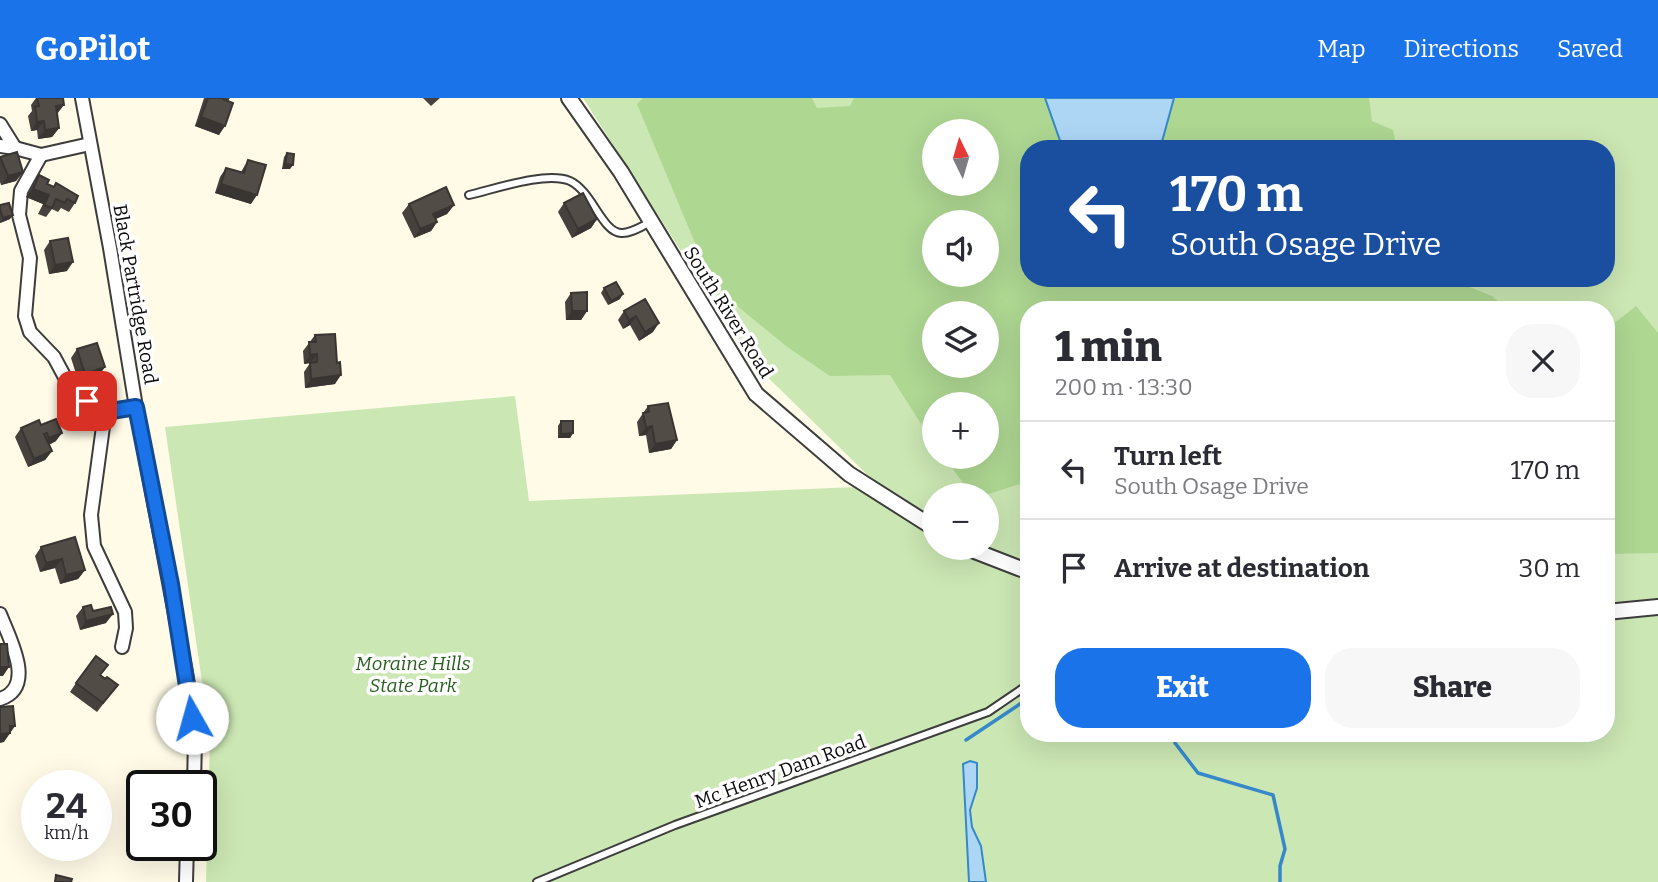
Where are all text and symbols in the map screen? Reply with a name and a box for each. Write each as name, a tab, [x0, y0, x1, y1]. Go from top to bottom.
text: GoPilot	[35, 29, 151, 69]
text: Map	[1317, 35, 1366, 63]
text: Directions	[1404, 35, 1519, 63]
text: Saved	[1557, 35, 1623, 63]
north arrow	[922, 119, 999, 196]
map controls	[922, 119, 999, 560]
text: 170 m	[1170, 165, 1303, 224]
icon: left	[1055, 168, 1146, 259]
street label: Black Partridge Road	[108, 202, 163, 386]
button: sound	[922, 210, 999, 287]
text: South Osage Drive	[1170, 225, 1441, 263]
street label: South River Road	[679, 242, 778, 382]
button: layers	[922, 301, 999, 378]
text: 1 min	[1055, 322, 1162, 372]
button: close	[1506, 324, 1580, 398]
pin	[57, 371, 117, 431]
text: 200 m · 13:30	[1055, 373, 1193, 401]
icon: arrive	[68, 382, 106, 420]
button: +	[922, 392, 999, 469]
text: Turn left	[1114, 441, 1222, 472]
icon: left	[1055, 451, 1093, 489]
text: 170 m	[1510, 455, 1580, 486]
text: South Osage Drive	[1114, 472, 1309, 500]
button: −	[922, 483, 999, 560]
icon: arrive	[1055, 549, 1093, 587]
text: Arrive at destination	[1114, 553, 1369, 584]
text: 30 m	[1519, 553, 1580, 584]
button: Exit	[1055, 648, 1311, 728]
button: Share	[1325, 648, 1580, 728]
park label: Moraine Hills State Park	[356, 652, 470, 697]
position arrow	[155, 681, 229, 755]
street label: Mc Henry Dam Road	[692, 730, 869, 813]
speed limit sign: 30	[126, 770, 217, 861]
text: 24	[46, 785, 87, 827]
text: km/h	[44, 822, 89, 844]

